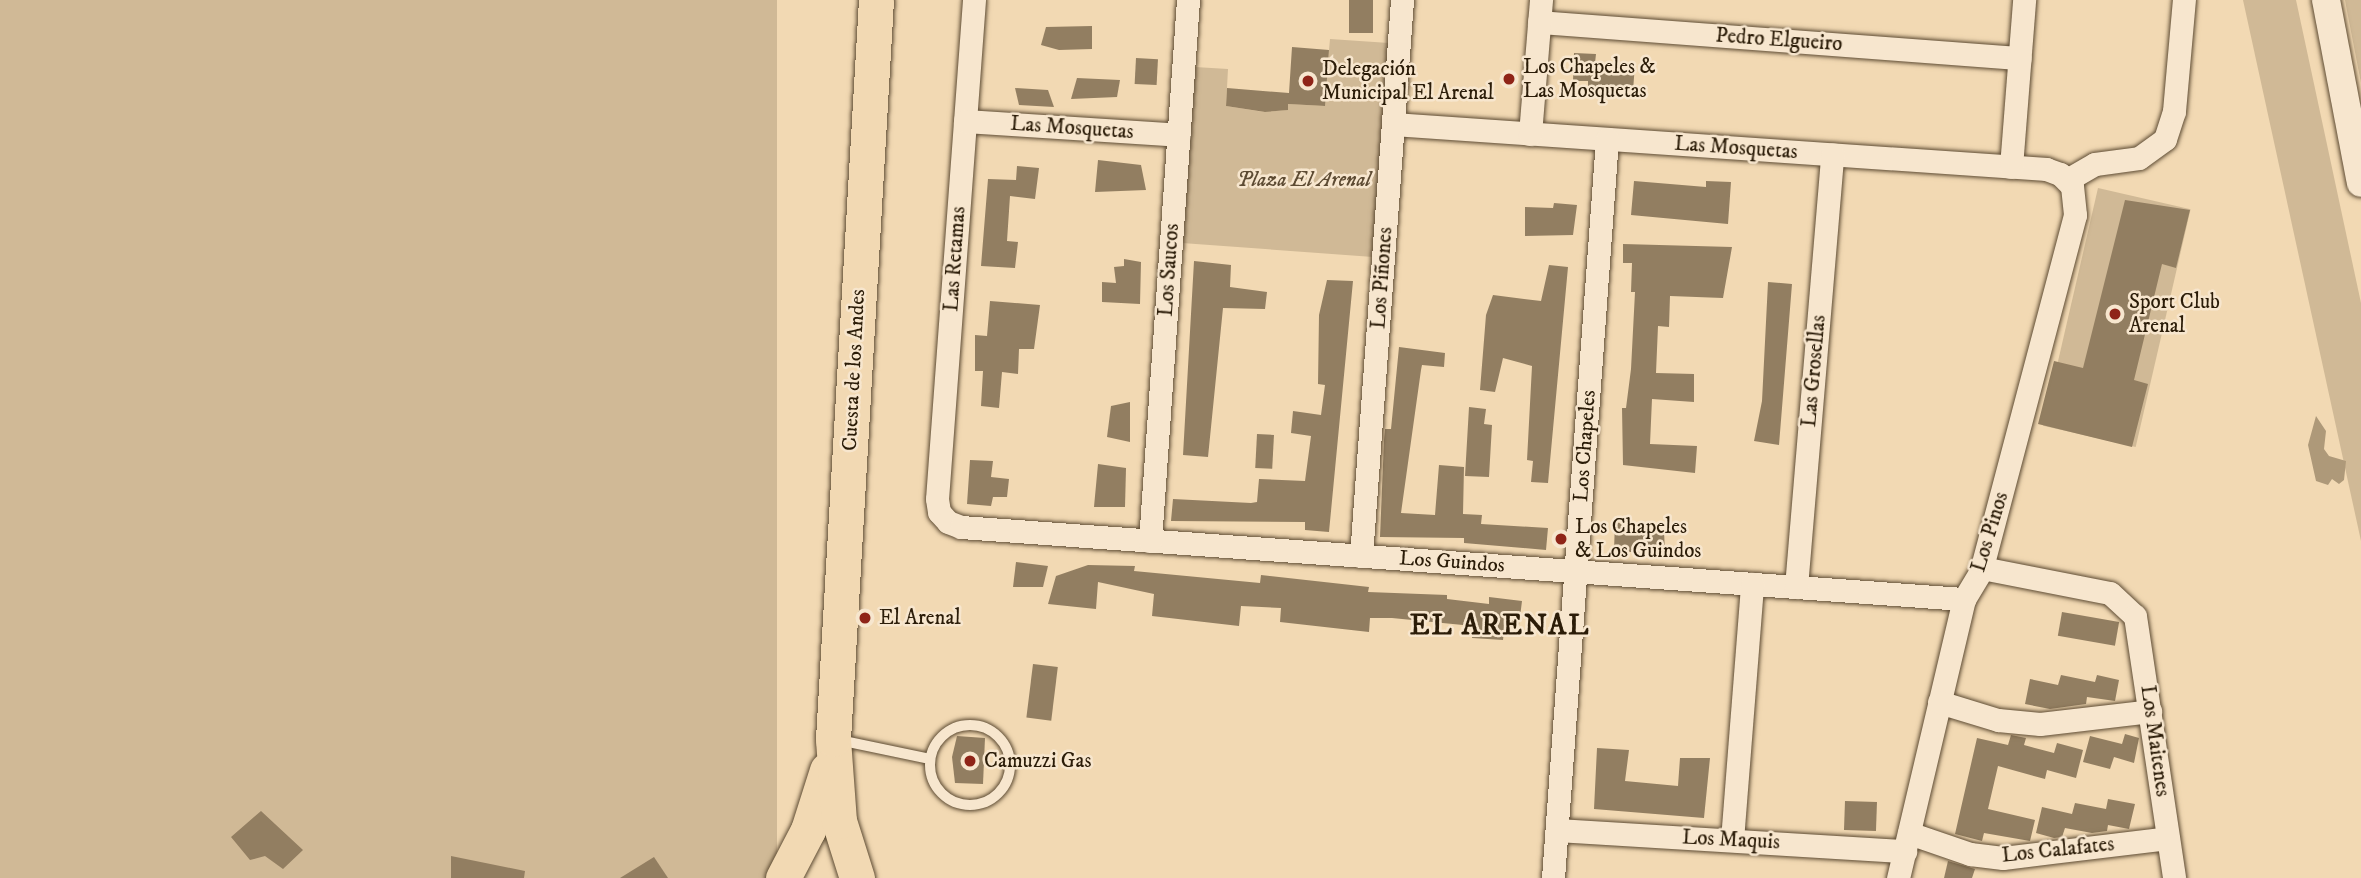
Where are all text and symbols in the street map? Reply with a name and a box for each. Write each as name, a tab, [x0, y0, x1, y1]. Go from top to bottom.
street label: Pedro Elgueiro	[1715, 23, 1843, 57]
place label: Los Chapeles & Las Mosquetas	[1523, 54, 1656, 104]
place label: Delegación Municipal El Arenal	[1322, 56, 1494, 106]
marker: Los Chapeles & Las Mosquetas	[1501, 71, 1517, 87]
marker: Delegación Municipal El Arenal	[1300, 73, 1316, 89]
street label: Las Mosquetas	[1009, 111, 1135, 145]
street label: Las Mosquetas	[1673, 131, 1799, 165]
park label: Plaza El Arenal	[1237, 167, 1371, 193]
street label: Las Retamas	[939, 206, 971, 312]
street label: Los Saucos	[1153, 223, 1185, 317]
street label: Los Piñones	[1366, 226, 1398, 330]
street label: Cuesta de los Andes	[837, 288, 871, 452]
place label: Sport Club Arenal	[2129, 289, 2220, 339]
marker: Sport Club Arenal	[2107, 306, 2123, 322]
street label: Las Grosellas	[1797, 314, 1831, 428]
street label: Los Chapeles	[1569, 389, 1601, 503]
street label: Los Pinos	[1966, 489, 2014, 575]
place label: Los Chapeles & Los Guindos	[1575, 514, 1701, 564]
marker: Los Chapeles & Los Guindos	[1553, 531, 1569, 547]
street label: Los Guindos	[1398, 546, 1506, 578]
place label: El Arenal	[879, 605, 961, 631]
district label: EL ARENAL	[1411, 609, 1589, 643]
marker: El Arenal	[857, 610, 873, 626]
street label: Los Maitenes	[2135, 684, 2175, 798]
place label: Camuzzi Gas	[984, 748, 1091, 774]
marker: Camuzzi Gas	[962, 753, 978, 769]
street label: Los Maquis	[1681, 825, 1781, 855]
street label: Los Calafates	[2000, 832, 2116, 868]

